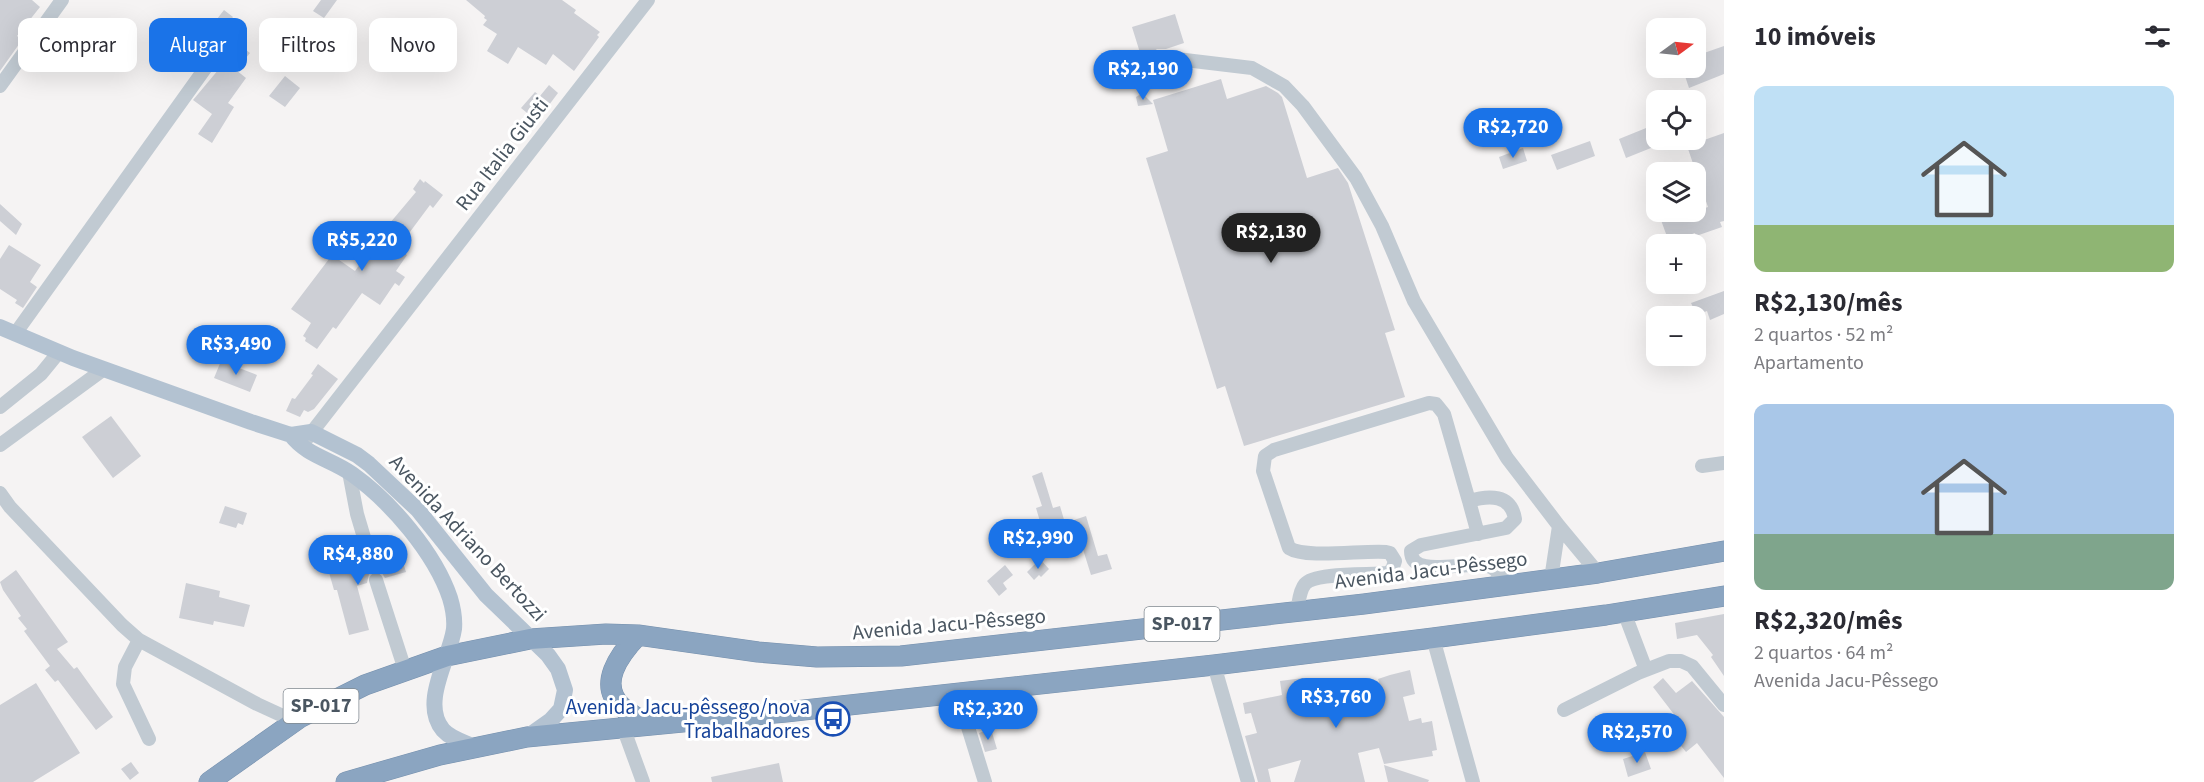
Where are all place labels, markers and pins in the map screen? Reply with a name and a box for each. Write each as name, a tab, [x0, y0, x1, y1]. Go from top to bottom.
pin: R$2,190	[1088, 50, 1198, 101]
pin: R$2,720	[1458, 108, 1568, 159]
pin: R$2,130	[1216, 213, 1326, 264]
pin: R$5,220	[307, 221, 417, 272]
pin: R$3,490	[181, 325, 291, 376]
pin: R$2,990	[983, 519, 1093, 570]
pin: R$4,880	[303, 535, 413, 586]
pin: R$3,760	[1281, 678, 1391, 729]
pin: R$2,320	[933, 690, 1043, 741]
place label: Avenida Jacu-pêssego/nova Trabalhadores	[566, 692, 810, 746]
bus stop icon: Avenida Jacu-pêssego/nova Trabalhadores	[815, 701, 851, 737]
pin: R$2,570	[1582, 713, 1692, 764]

